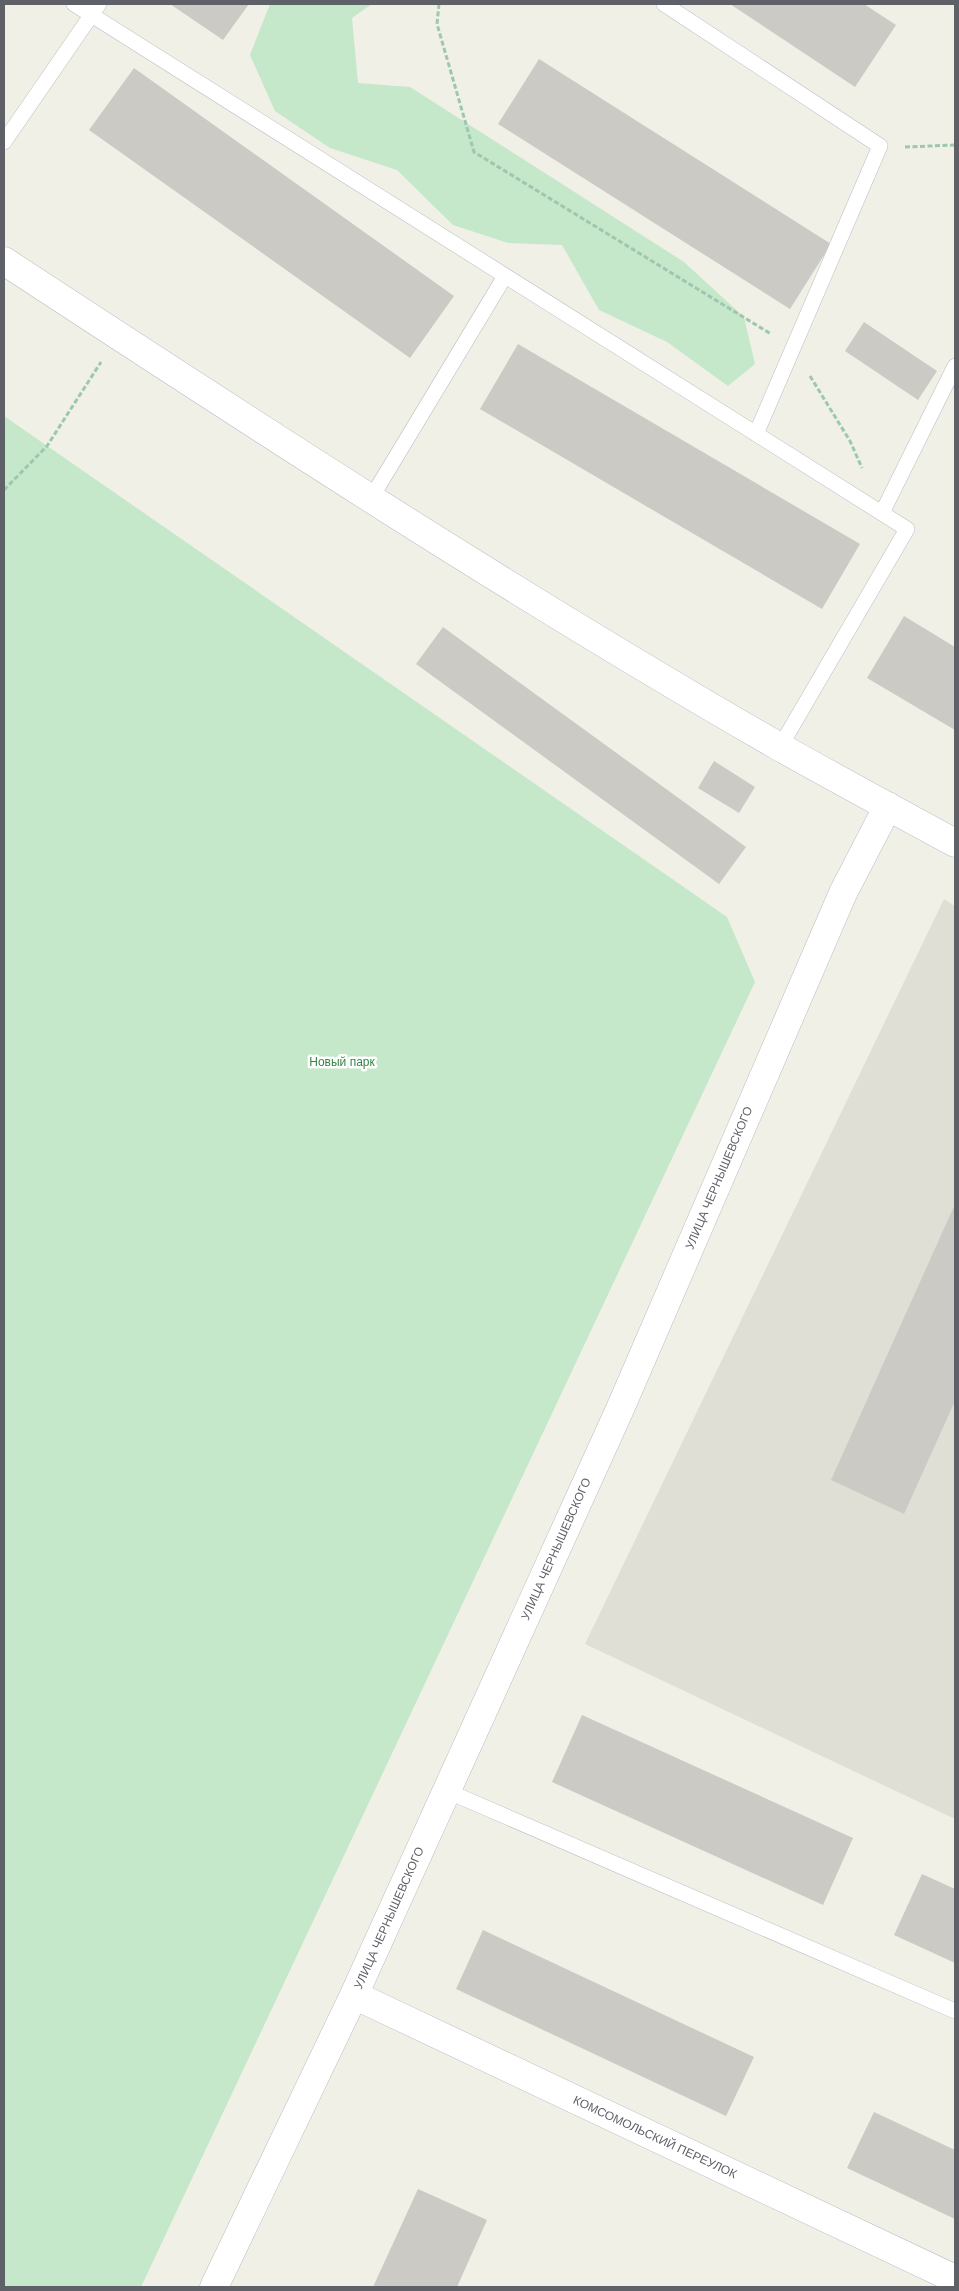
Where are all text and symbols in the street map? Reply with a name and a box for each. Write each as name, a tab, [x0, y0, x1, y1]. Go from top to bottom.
park label: Новый парк	[309, 1055, 375, 1069]
street label: УЛИЦА ЧЕРНЫШЕВСКОГО	[682, 1104, 756, 1252]
street label: УЛИЦА ЧЕРНЫШЕВСКОГО	[518, 1476, 594, 1622]
street label: УЛИЦА ЧЕРНЫШЕВСКОГО	[351, 1845, 427, 1991]
street label: КОМСОМОЛЬСКИЙ ПЕРЕУЛОК	[571, 2092, 739, 2181]

